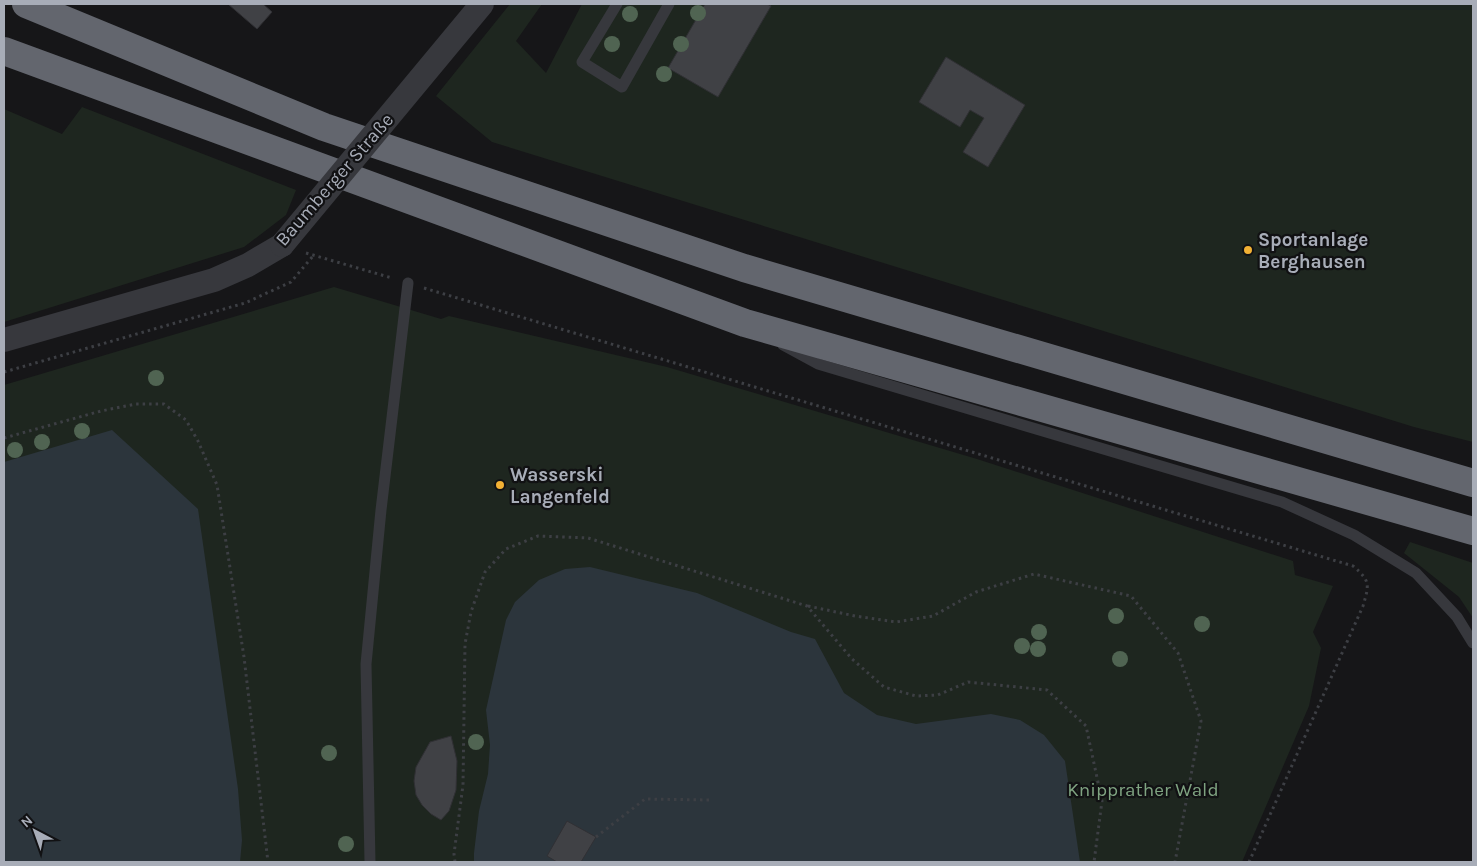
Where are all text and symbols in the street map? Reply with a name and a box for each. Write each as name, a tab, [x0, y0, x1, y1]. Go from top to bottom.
street label: Baumberger Straße	[271, 109, 398, 250]
place label: Sportanlage Berghausen	[1258, 229, 1368, 273]
marker: Sportanlage Berghausen	[1242, 244, 1254, 256]
place label: Wasserski Langenfeld	[510, 464, 610, 508]
marker: Wasserski Langenfeld	[494, 479, 506, 491]
park label: Knipprather Wald	[1067, 779, 1219, 801]
north arrow	[10, 806, 60, 856]
text: N	[17, 812, 36, 831]

